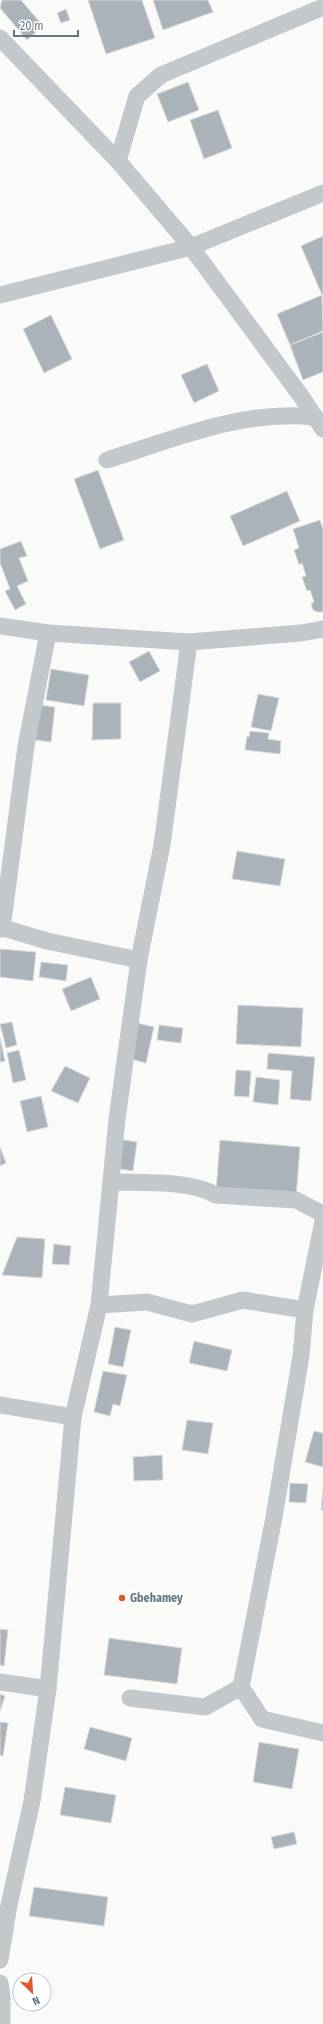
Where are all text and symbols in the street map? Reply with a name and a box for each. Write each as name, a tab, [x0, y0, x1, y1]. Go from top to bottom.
scale bar	[14, 12, 78, 38]
text: 20 m	[20, 19, 44, 33]
place label: Gbehamey	[130, 1591, 183, 1605]
marker: Gbehamey	[117, 1593, 127, 1603]
north arrow	[12, 1972, 52, 2012]
text: N	[30, 1993, 42, 2008]

